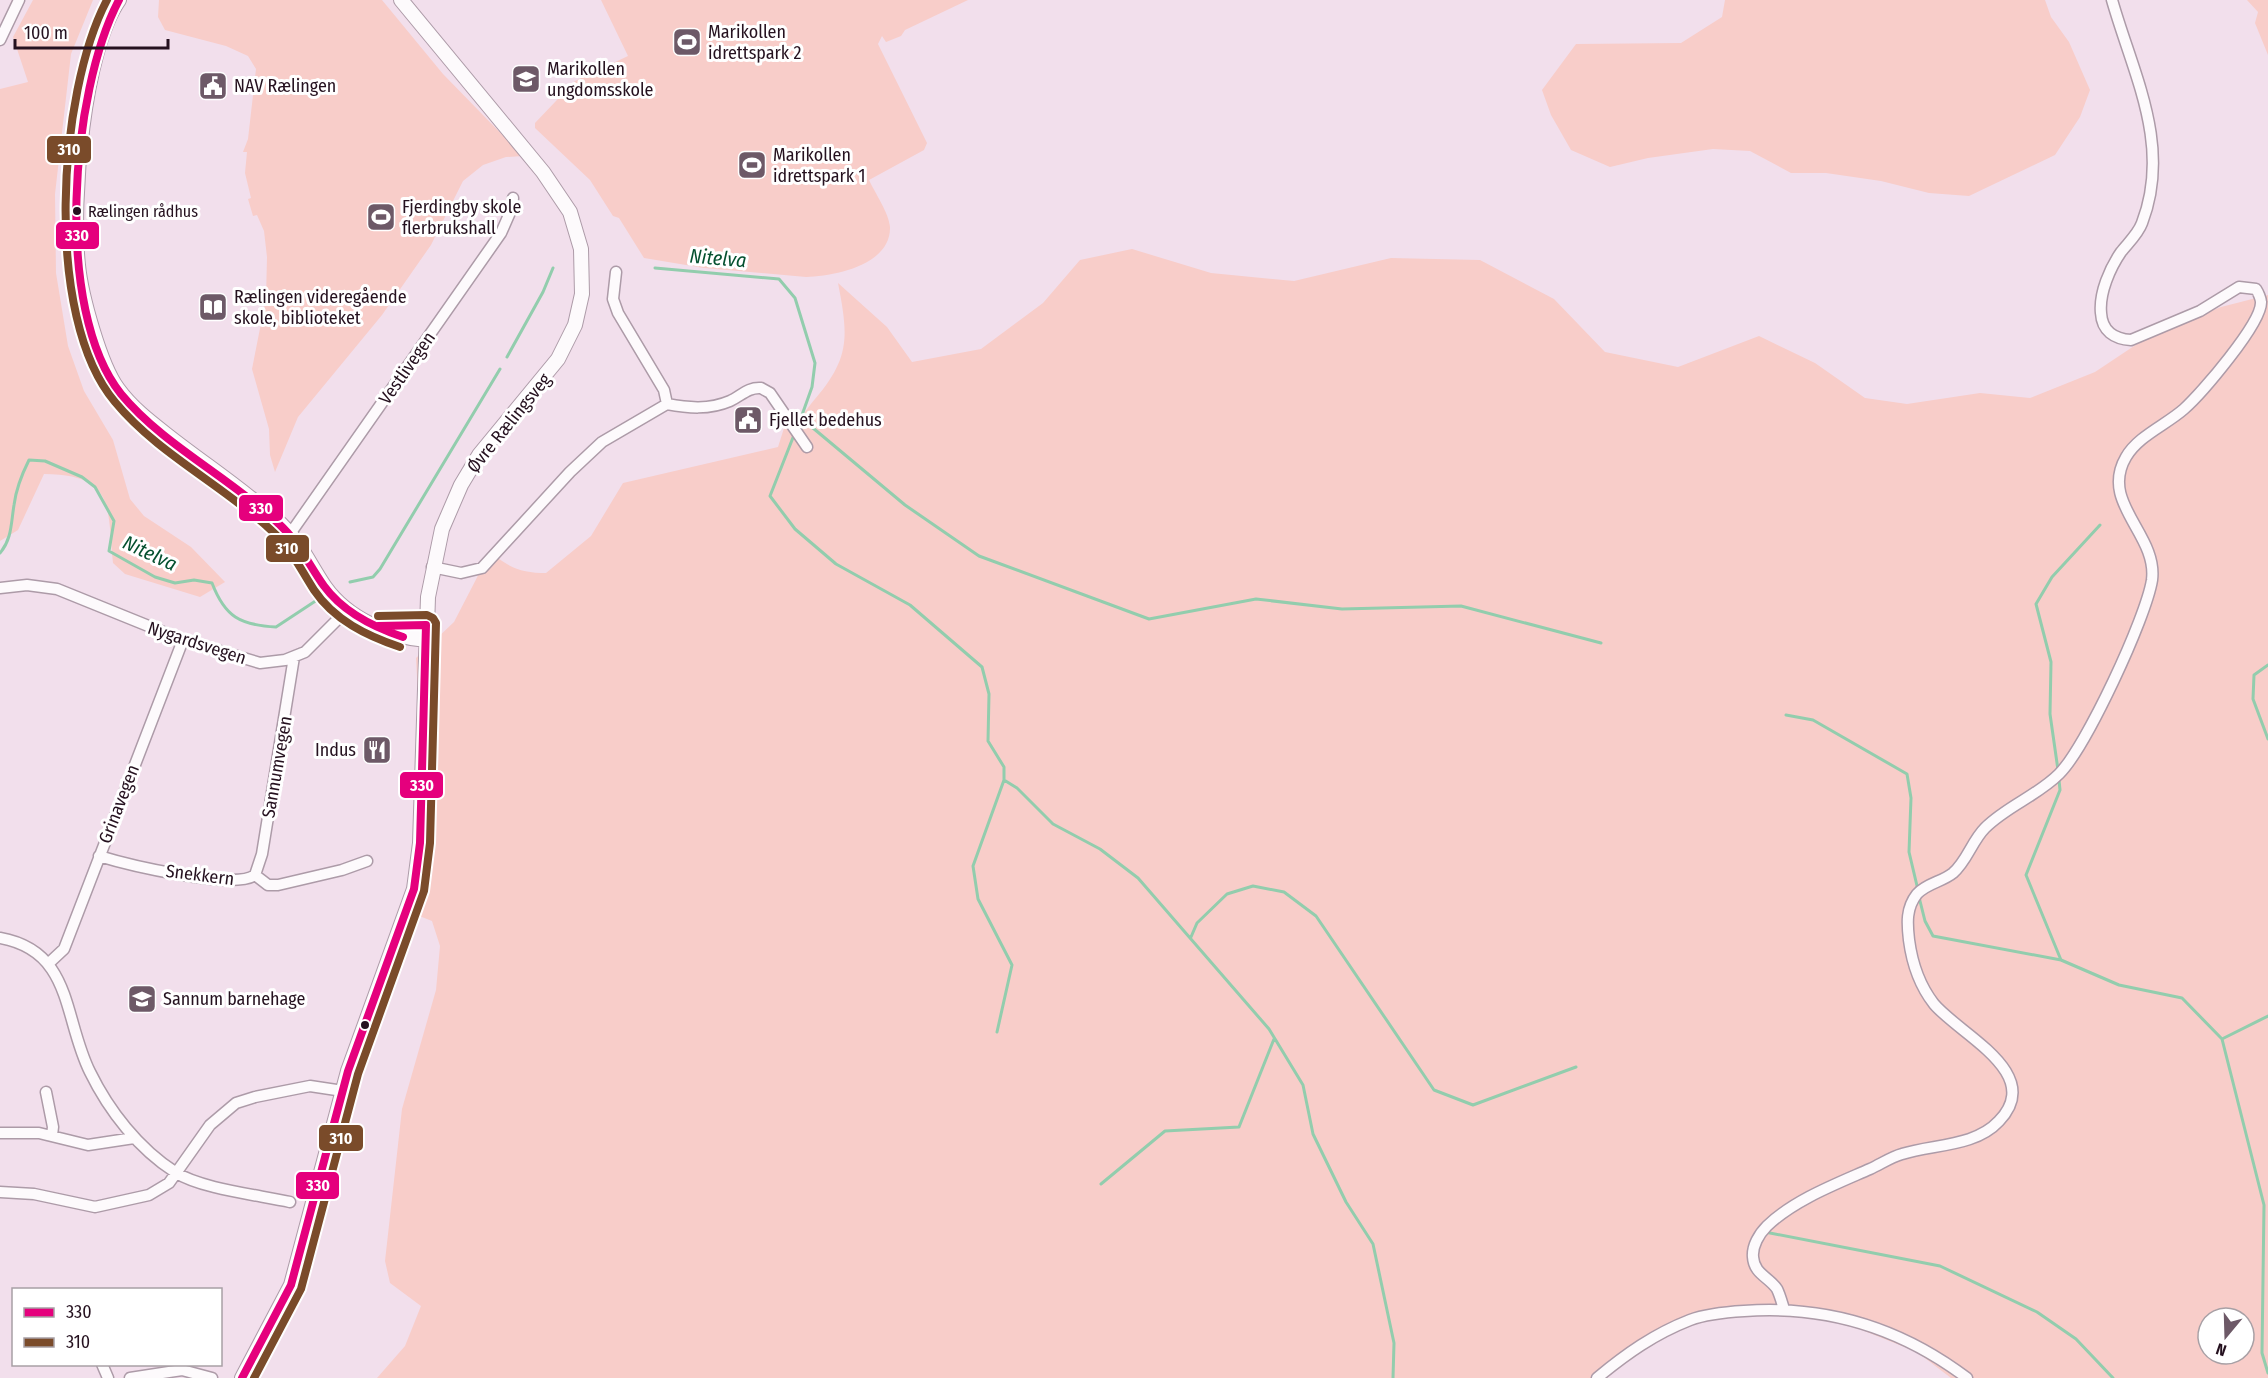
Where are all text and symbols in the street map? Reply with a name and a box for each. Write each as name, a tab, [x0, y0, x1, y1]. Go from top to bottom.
scale bar	[15, 12, 168, 50]
place label: Marikollen idrettspark 2	[708, 21, 801, 64]
text: 100 m	[24, 22, 68, 44]
sports icon: Marikollen idrettspark 2	[671, 26, 703, 58]
place label: Marikollen ungdomsskole	[547, 58, 654, 101]
school or university icon: Marikollen ungdomsskole	[510, 63, 542, 95]
public building icon: NAV Rælingen	[197, 70, 229, 102]
place label: NAV Rælingen	[234, 75, 336, 97]
line badge: 310	[46, 135, 92, 164]
text: 310	[57, 140, 81, 159]
place label: Marikollen idrettspark 1	[773, 144, 865, 187]
sports icon: Marikollen idrettspark 1	[736, 149, 768, 181]
place label: Fjerdingby skole flerbrukshall	[402, 196, 521, 239]
sports icon: Fjerdingby skole flerbrukshall	[365, 201, 397, 233]
place label: Rælingen rådhus	[88, 202, 198, 221]
marker: Rælingen rådhus	[71, 205, 83, 217]
line badge: 330	[55, 221, 100, 250]
text: 330	[64, 226, 89, 245]
water label: Nitelva	[689, 244, 747, 272]
place label: Rælingen videregående skole, biblioteket	[234, 286, 407, 329]
library icon: Rælingen videregående skole, biblioteket	[197, 291, 229, 323]
street label: Vestlivegen	[374, 327, 440, 409]
street label: Øvre Rælingsveg	[462, 368, 556, 477]
public building icon: Fjellet bedehus	[732, 404, 764, 436]
place label: Fjellet bedehus	[769, 409, 882, 431]
line badge: 330	[238, 494, 284, 522]
text: 330	[248, 499, 273, 518]
water label: Nitelva	[119, 530, 181, 576]
line badge: 310	[265, 534, 310, 563]
text: 310	[275, 539, 299, 558]
street label: Nygardsvegen	[145, 617, 249, 669]
street label: Sannumvegen	[257, 714, 297, 820]
restaurant icon: Indus	[361, 734, 393, 766]
place label: Indus	[315, 739, 356, 761]
street label: Grinavegen	[94, 762, 144, 846]
line badge: 330	[399, 771, 444, 799]
text: 330	[409, 776, 434, 795]
street label: Snekkern	[165, 860, 235, 890]
school or university icon: Sannum barnehage	[126, 983, 158, 1015]
place label: Sannum barnehage	[163, 988, 305, 1010]
unlabelled marker	[359, 1019, 371, 1031]
line badge: 310	[318, 1124, 364, 1152]
text: 310	[329, 1129, 353, 1148]
line badge: 330	[295, 1171, 340, 1200]
text: 330	[305, 1176, 330, 1195]
legend	[12, 1288, 222, 1366]
text: 330	[66, 1301, 92, 1323]
north arrow	[2196, 1306, 2256, 1366]
text: 310	[66, 1331, 90, 1353]
text: N	[2214, 1339, 2229, 1360]

